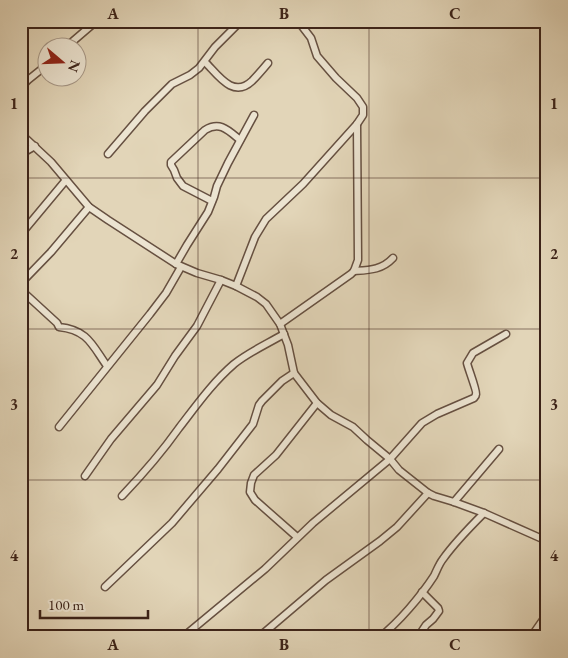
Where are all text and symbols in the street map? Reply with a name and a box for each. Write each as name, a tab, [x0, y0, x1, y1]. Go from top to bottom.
text: A	[106, 3, 119, 24]
text: B	[279, 3, 289, 24]
text: C	[449, 3, 461, 24]
north arrow	[38, 38, 88, 88]
text: N	[64, 58, 85, 75]
text: 1	[10, 93, 18, 114]
text: 1	[550, 93, 558, 114]
text: 2	[10, 243, 19, 264]
text: 2	[550, 243, 559, 264]
text: 3	[10, 394, 18, 415]
text: 3	[550, 394, 558, 415]
text: 4	[10, 545, 19, 566]
text: 4	[550, 545, 559, 566]
scale bar	[40, 588, 148, 620]
text: 100 m	[48, 595, 85, 614]
text: A	[106, 634, 119, 655]
text: B	[279, 634, 289, 655]
text: C	[449, 634, 461, 655]

